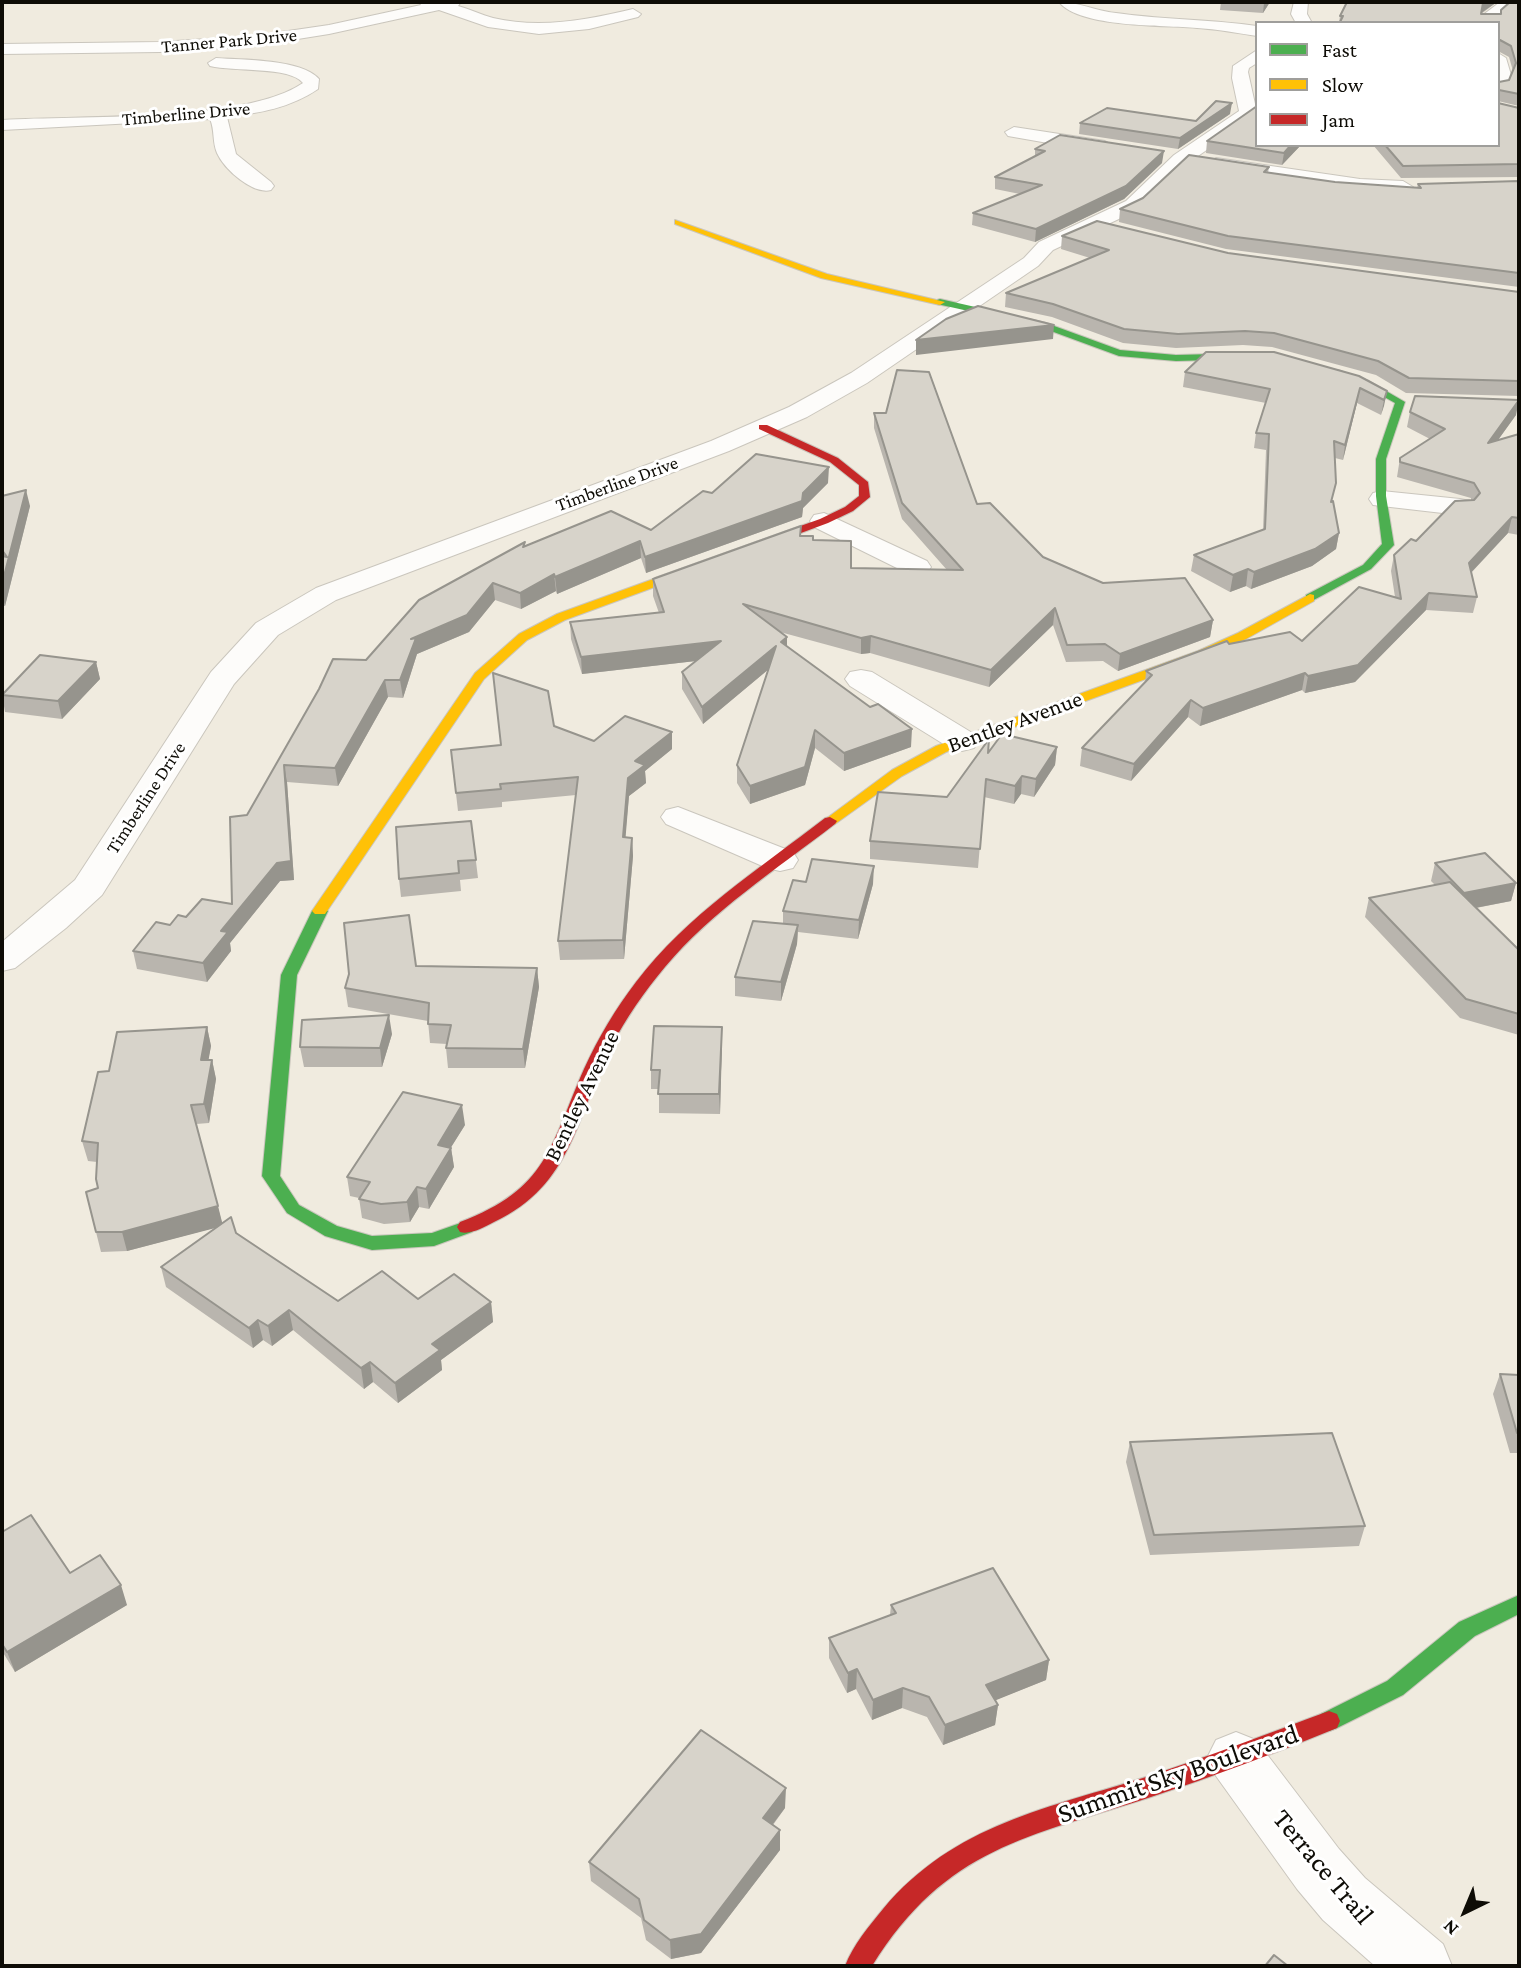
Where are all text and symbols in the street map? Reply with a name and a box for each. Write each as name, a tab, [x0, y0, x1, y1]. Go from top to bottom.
legend	[1255, 21, 1500, 147]
street label: Tanner Park Drive	[160, 24, 298, 58]
text: Fast	[1322, 38, 1357, 62]
text: Slow	[1322, 73, 1363, 97]
street label: Timberline Drive	[121, 97, 251, 131]
text: Jam	[1322, 108, 1355, 132]
street label: Timberline Drive	[553, 451, 681, 517]
street label: Bentley Avenue	[944, 685, 1086, 759]
street label: Timberline Drive	[101, 738, 191, 858]
street label: Bentley Avenue	[539, 1026, 625, 1166]
street label: Summit Sky Boulevard	[1053, 1717, 1303, 1831]
street label: Terrace Trail	[1265, 1803, 1381, 1931]
north arrow	[1430, 1877, 1500, 1947]
text: N	[1438, 1916, 1462, 1940]

